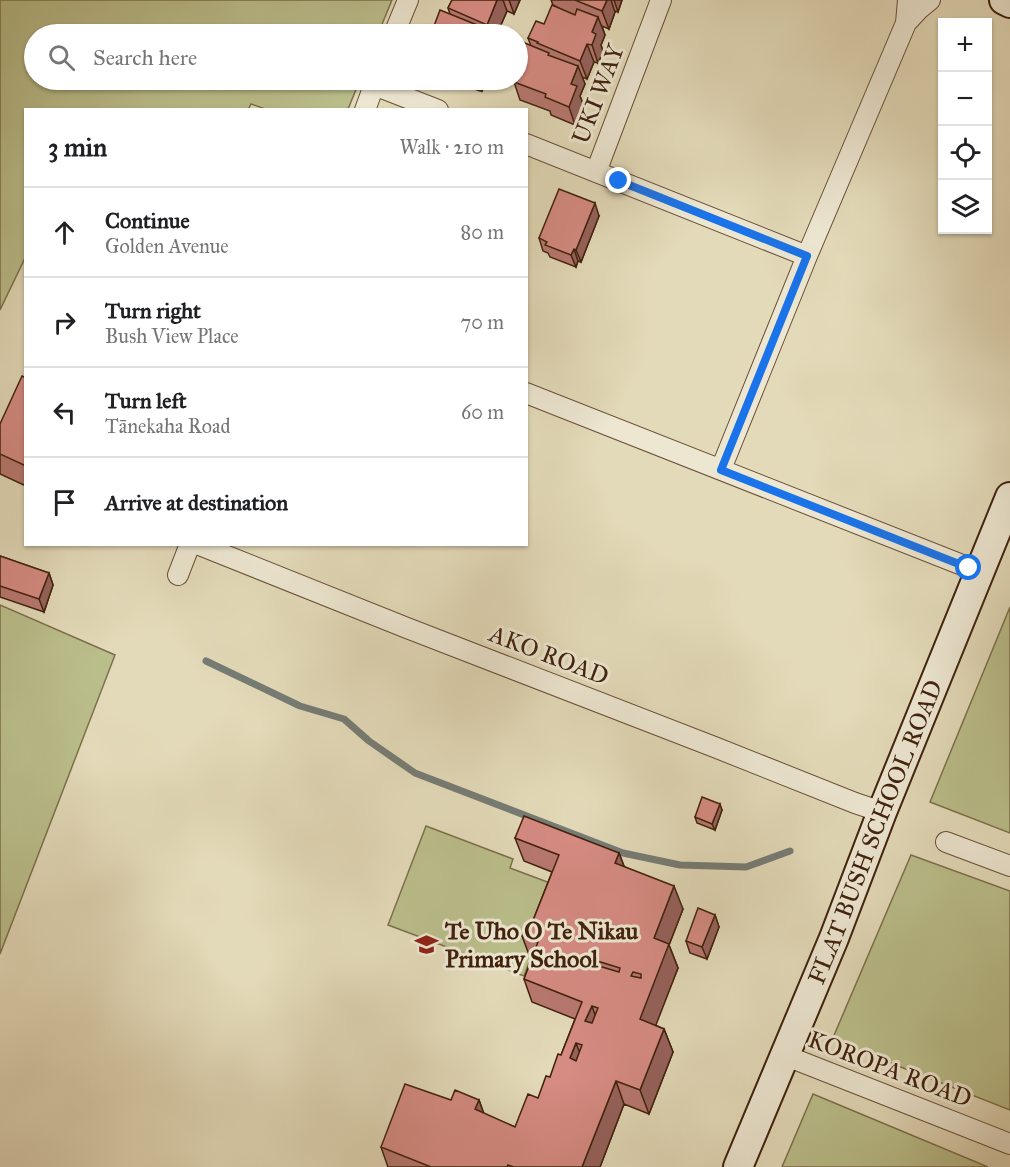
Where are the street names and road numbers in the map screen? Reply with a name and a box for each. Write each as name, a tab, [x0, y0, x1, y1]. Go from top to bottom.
street label: UKI WAY	[565, 39, 631, 148]
street label: AKO ROAD	[484, 618, 613, 691]
street label: FLAT BUSH SCHOOL ROAD	[801, 675, 949, 989]
street label: KOROPA ROAD	[804, 1024, 976, 1114]

